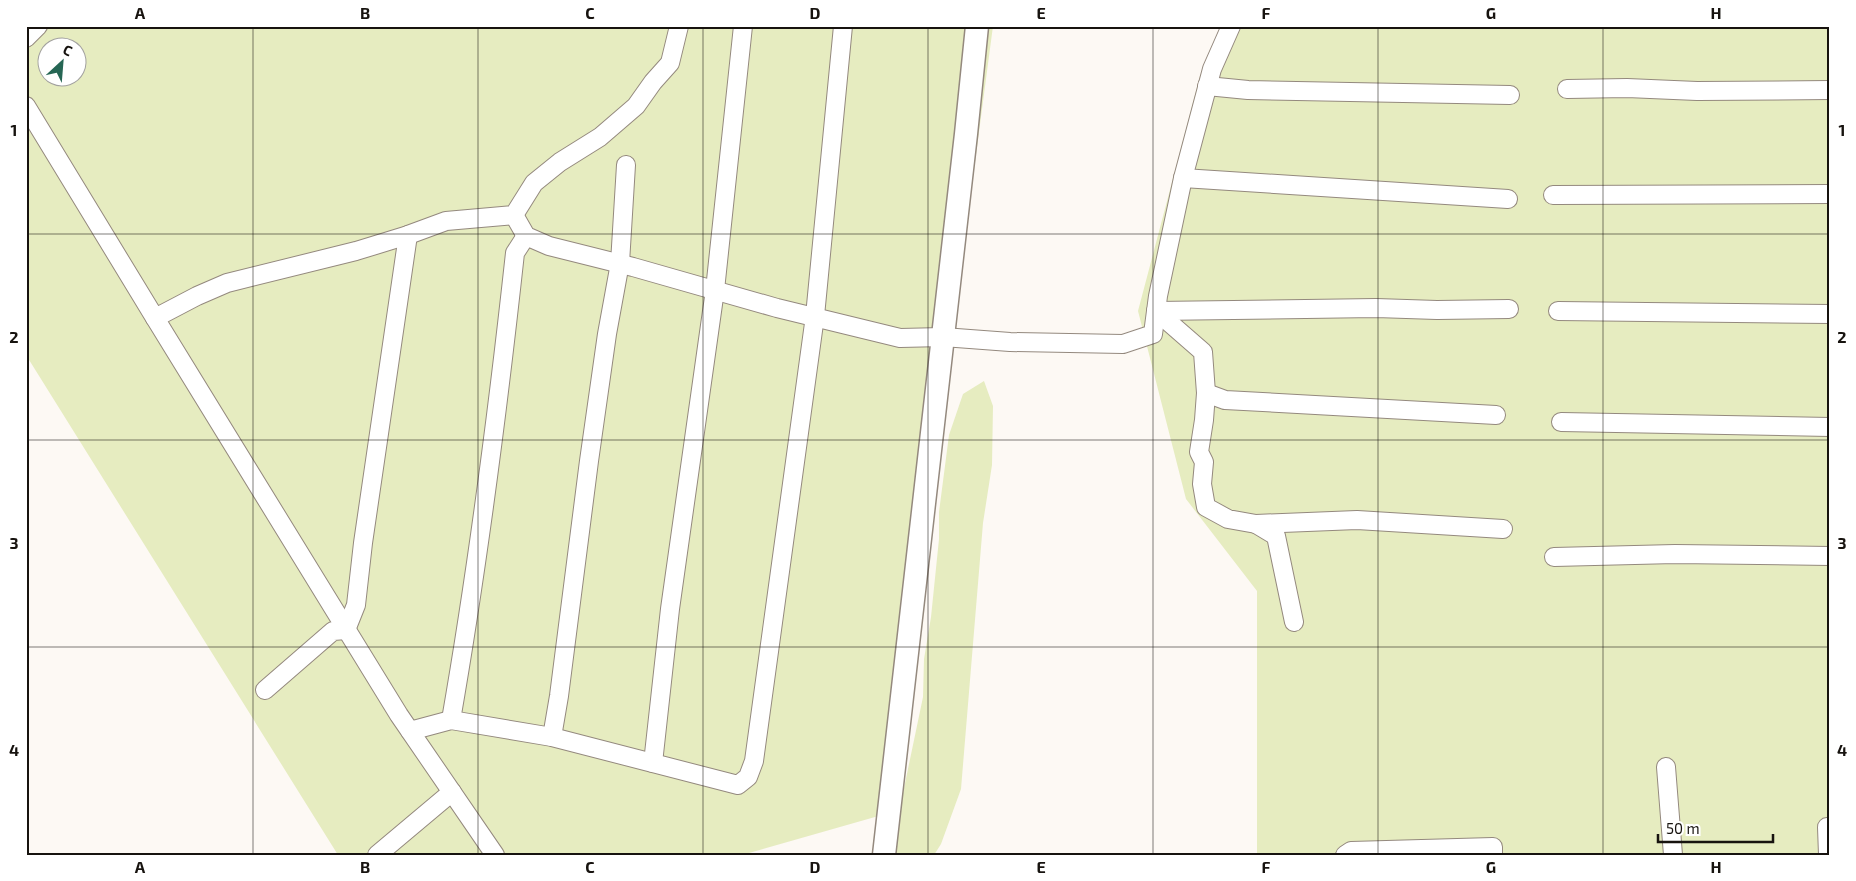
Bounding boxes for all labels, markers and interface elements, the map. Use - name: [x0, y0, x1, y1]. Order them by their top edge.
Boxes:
- text: A: [135, 3, 146, 22]
- text: B: [360, 3, 370, 22]
- text: C: [585, 3, 595, 22]
- text: D: [810, 3, 821, 22]
- text: E: [1036, 3, 1046, 22]
- text: F: [1262, 3, 1271, 22]
- text: G: [1486, 3, 1496, 22]
- text: H: [1710, 3, 1722, 22]
- north arrow: [38, 38, 88, 88]
- text: С: [60, 40, 75, 59]
- text: 1: [11, 120, 17, 139]
- text: 1: [1839, 120, 1845, 139]
- text: 2: [9, 327, 19, 346]
- text: 2: [1837, 327, 1847, 346]
- text: 3: [9, 533, 19, 552]
- text: 3: [1837, 533, 1847, 552]
- text: 4: [9, 740, 19, 759]
- text: 4: [1837, 740, 1847, 759]
- scale bar: [1658, 811, 1774, 843]
- text: 50 m: [1666, 819, 1700, 837]
- text: A: [135, 857, 146, 876]
- text: B: [360, 857, 370, 876]
- text: C: [585, 857, 595, 876]
- text: D: [810, 857, 821, 876]
- text: E: [1036, 857, 1046, 876]
- text: F: [1262, 857, 1271, 876]
- text: G: [1486, 857, 1496, 876]
- text: H: [1710, 857, 1722, 876]

